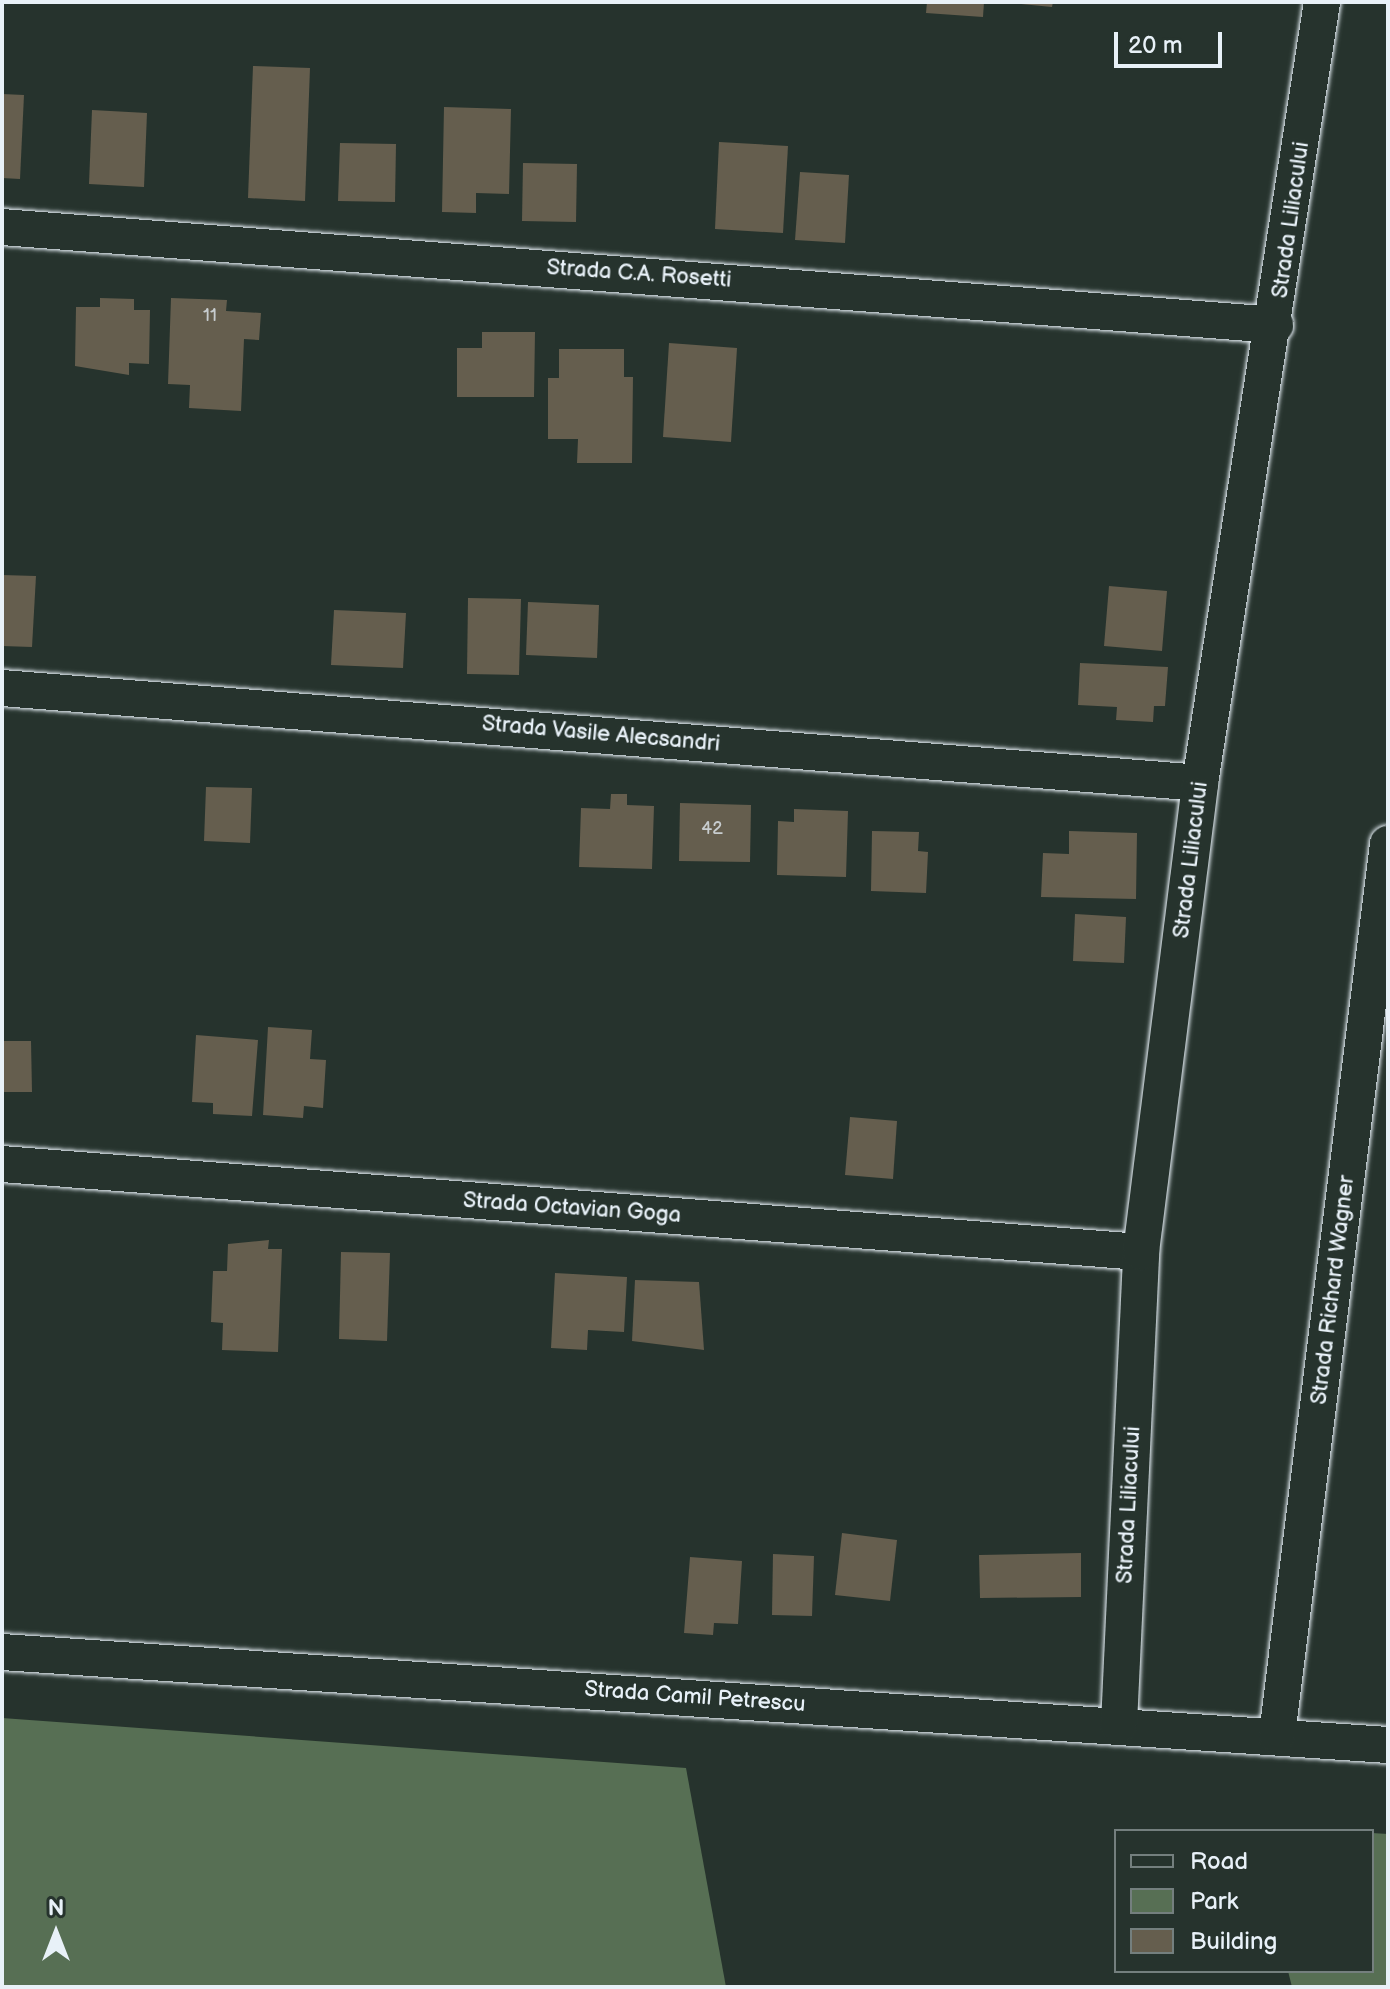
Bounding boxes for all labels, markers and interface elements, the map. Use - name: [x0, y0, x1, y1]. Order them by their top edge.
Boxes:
- scale bar: [1118, 16, 1226, 66]
- text: 20 m: [1128, 31, 1183, 60]
- street label: Strada Liliacului: [1267, 140, 1315, 300]
- street label: Strada C.A. Rosetti: [546, 254, 732, 294]
- house number: 11: [203, 305, 217, 327]
- street label: Strada Vasile Alecsandri: [481, 710, 721, 758]
- street label: Strada Liliacului: [1168, 780, 1214, 940]
- house number: 42: [701, 818, 723, 840]
- street label: Strada Richard Wagner: [1306, 1173, 1360, 1407]
- street label: Strada Octavian Goga: [462, 1187, 682, 1229]
- street label: Strada Liliacului: [1112, 1426, 1146, 1584]
- street label: Strada Camil Petrescu: [584, 1676, 806, 1718]
- legend: [1114, 1829, 1374, 1973]
- text: Road: [1190, 1847, 1248, 1876]
- text: Park: [1190, 1887, 1238, 1916]
- north arrow: [16, 1893, 96, 1973]
- text: N: [48, 1895, 64, 1922]
- text: Building: [1190, 1927, 1277, 1956]

